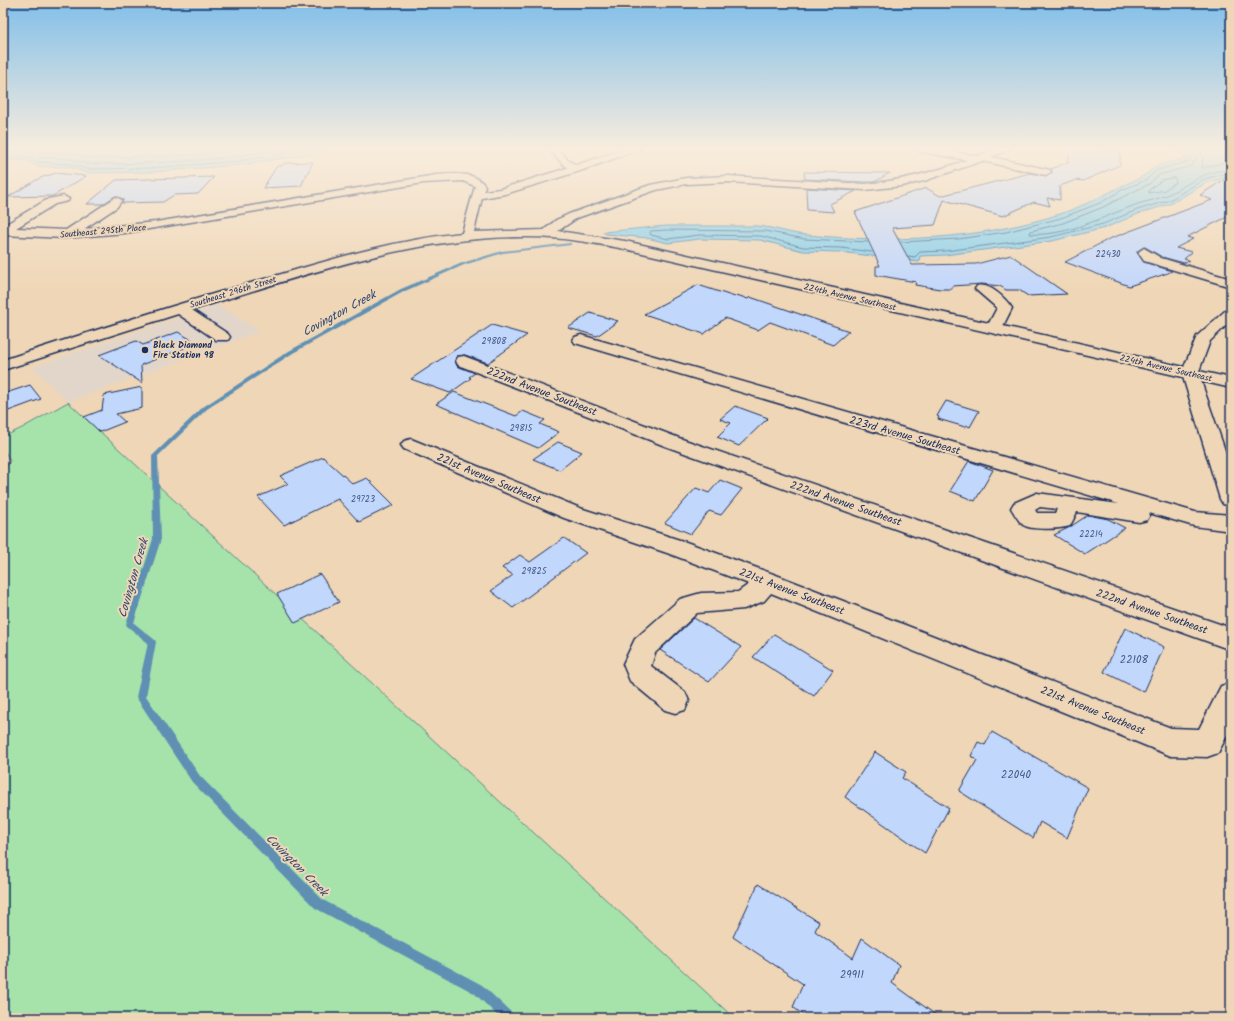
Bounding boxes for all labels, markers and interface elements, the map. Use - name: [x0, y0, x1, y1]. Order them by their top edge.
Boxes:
- street label: Southeast 295th Place: [59, 220, 147, 243]
- house number: 22430: [1095, 247, 1121, 262]
- street label: Southeast 296th Street: [188, 272, 279, 313]
- street label: 224th Avenue Southeast: [802, 280, 898, 316]
- water label: Covington Creek: [299, 284, 382, 342]
- house number: 29808: [482, 334, 507, 349]
- place label: Black Diamond Fire Station 98: [153, 338, 214, 363]
- marker: Black Diamond Fire Station 98: [140, 345, 150, 355]
- street label: 224th Avenue Southeast: [1118, 351, 1214, 387]
- street label: 222nd Avenue Southeast: [484, 363, 600, 422]
- street label: 223rd Avenue Southeast: [847, 411, 963, 461]
- house number: 29815: [510, 421, 534, 436]
- street label: 221st Avenue Southeast: [434, 449, 544, 509]
- street label: 222nd Avenue Southeast: [787, 476, 905, 532]
- house number: 29723: [351, 492, 375, 507]
- house number: 22214: [1079, 527, 1103, 542]
- water label: Covington Creek: [113, 534, 154, 620]
- house number: 29825: [521, 564, 548, 579]
- street label: 221st Avenue Southeast: [736, 564, 848, 621]
- street label: 222nd Avenue Southeast: [1093, 584, 1211, 640]
- house number: 22108: [1120, 651, 1149, 669]
- street label: 221st Avenue Southeast: [1037, 682, 1148, 740]
- house number: 22040: [1001, 766, 1031, 784]
- water label: Covington Creek: [261, 830, 334, 903]
- house number: 29911: [840, 966, 864, 984]

